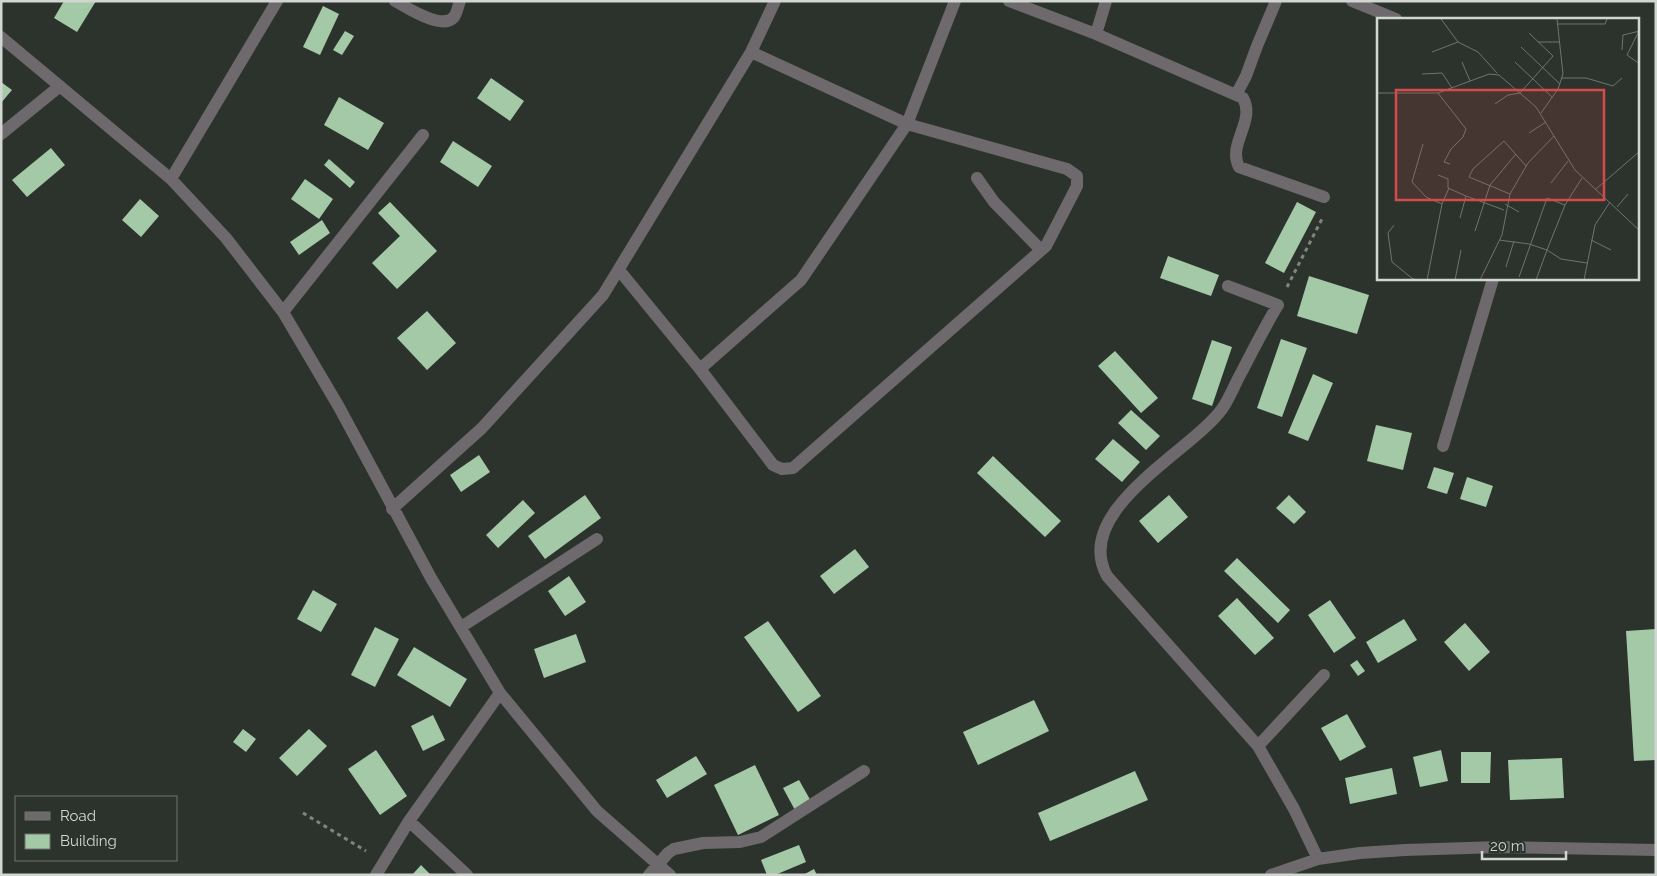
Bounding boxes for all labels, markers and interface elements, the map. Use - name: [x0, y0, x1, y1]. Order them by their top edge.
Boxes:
- inset map: [1377, 18, 1640, 280]
- legend: [15, 796, 178, 861]
- text: Road: [60, 807, 96, 825]
- scale bar: [1482, 828, 1566, 860]
- text: Building: [60, 832, 117, 850]
- text: 20 m: [1490, 837, 1525, 855]

